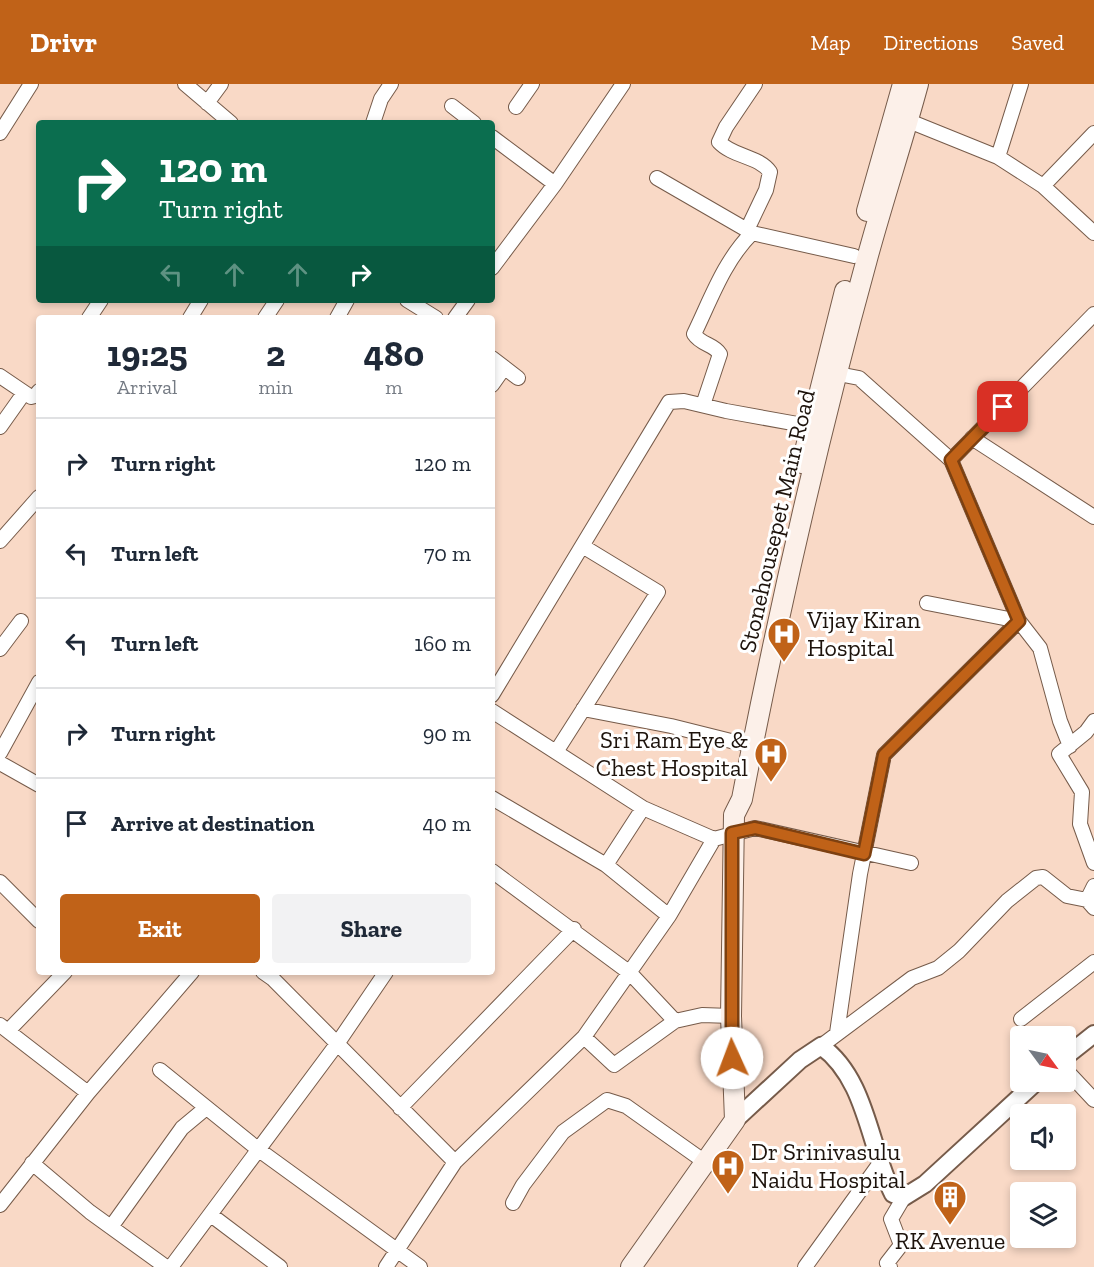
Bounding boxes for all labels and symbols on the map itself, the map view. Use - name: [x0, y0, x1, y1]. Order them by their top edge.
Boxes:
- pin: [977, 381, 1028, 432]
- street label: Stonehousepet Main Road: [732, 387, 821, 655]
- place label: Vijay Kiran Hospital: [806, 605, 921, 662]
- hospital icon: Vijay Kiran Hospital: [766, 616, 802, 663]
- place label: Sri Ram Eye & Chest Hospital: [596, 725, 748, 782]
- hospital icon: Sri Ram Eye & Chest Hospital: [753, 736, 789, 783]
- position arrow: [700, 1026, 764, 1090]
- north arrow: [1010, 1026, 1076, 1092]
- place label: Dr Srinivasulu Naidu Hospital: [751, 1137, 906, 1194]
- hospital icon: Dr Srinivasulu Naidu Hospital: [710, 1148, 746, 1195]
- building icon: RK Avenue: [932, 1179, 968, 1226]
- place label: RK Avenue: [895, 1226, 1005, 1255]

